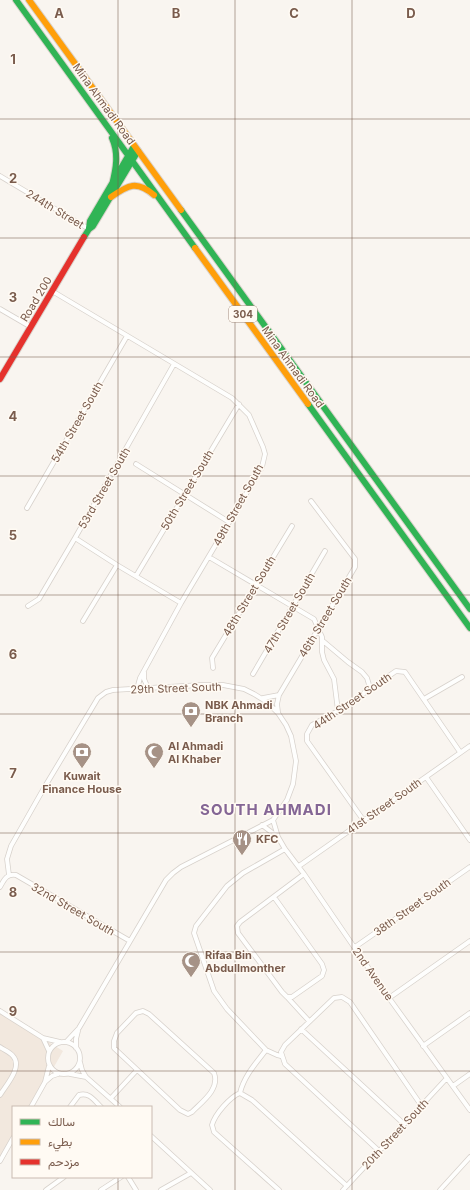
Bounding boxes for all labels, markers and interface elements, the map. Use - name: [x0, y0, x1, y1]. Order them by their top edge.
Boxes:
- text: A: [54, 5, 64, 21]
- text: B: [172, 5, 181, 21]
- text: C: [289, 5, 299, 21]
- text: D: [406, 5, 416, 21]
- text: 1: [10, 51, 16, 67]
- street label: Mina Ahmadi Road: [70, 61, 138, 147]
- text: 2: [9, 170, 17, 186]
- street label: 244th Street: [24, 186, 87, 232]
- street label: Road 200: [17, 274, 55, 324]
- text: 3: [9, 289, 17, 305]
- road number: 304: [229, 306, 257, 322]
- street label: Mina Ahmadi Road: [259, 324, 327, 410]
- street label: 54th Street South: [48, 379, 106, 465]
- text: 4: [9, 408, 18, 424]
- street label: 53rd Street South: [75, 445, 133, 531]
- street label: 50th Street South: [157, 447, 217, 533]
- street label: 49th Street South: [210, 462, 266, 548]
- text: 5: [9, 527, 17, 543]
- street label: 48th Street South: [219, 553, 279, 639]
- street label: 47th Street South: [260, 570, 318, 656]
- street label: 46th Street South: [295, 574, 355, 660]
- text: 6: [9, 646, 17, 662]
- street label: 44th Street South: [310, 670, 394, 732]
- street label: 29th Street South: [130, 679, 222, 697]
- place label: NBK Ahmadi Branch: [205, 698, 273, 725]
- bank icon: NBK Ahmadi Branch: [180, 700, 202, 728]
- place label: Al Ahmadi Al Khaber: [168, 739, 223, 766]
- bank icon: Kuwait Finance House: [71, 741, 93, 769]
- mosque icon: Al Ahmadi Al Khaber: [143, 741, 165, 769]
- text: 7: [9, 765, 17, 781]
- place label: Kuwait Finance House: [42, 769, 122, 796]
- street label: 41st Street South: [344, 775, 424, 837]
- district label: SOUTH AHMADI: [200, 800, 332, 819]
- restaurant icon: KFC: [231, 828, 253, 856]
- place label: KFC: [256, 832, 279, 846]
- street label: 38th Street South: [371, 875, 453, 939]
- street label: 32nd Street South: [29, 879, 117, 939]
- text: 8: [9, 884, 17, 900]
- street label: 2nd Avenue: [350, 945, 396, 1003]
- place label: Rifaa Bin Abdullmonther: [205, 948, 286, 975]
- mosque icon: Rifaa Bin Abdullmonther: [180, 950, 202, 978]
- text: 9: [9, 1003, 17, 1019]
- street label: 20th Street South: [359, 1096, 431, 1172]
- legend: [12, 1106, 152, 1178]
- text: سالك: [48, 1114, 75, 1129]
- text: بطيء: [48, 1134, 72, 1152]
- text: مزدحم: [48, 1154, 79, 1170]

